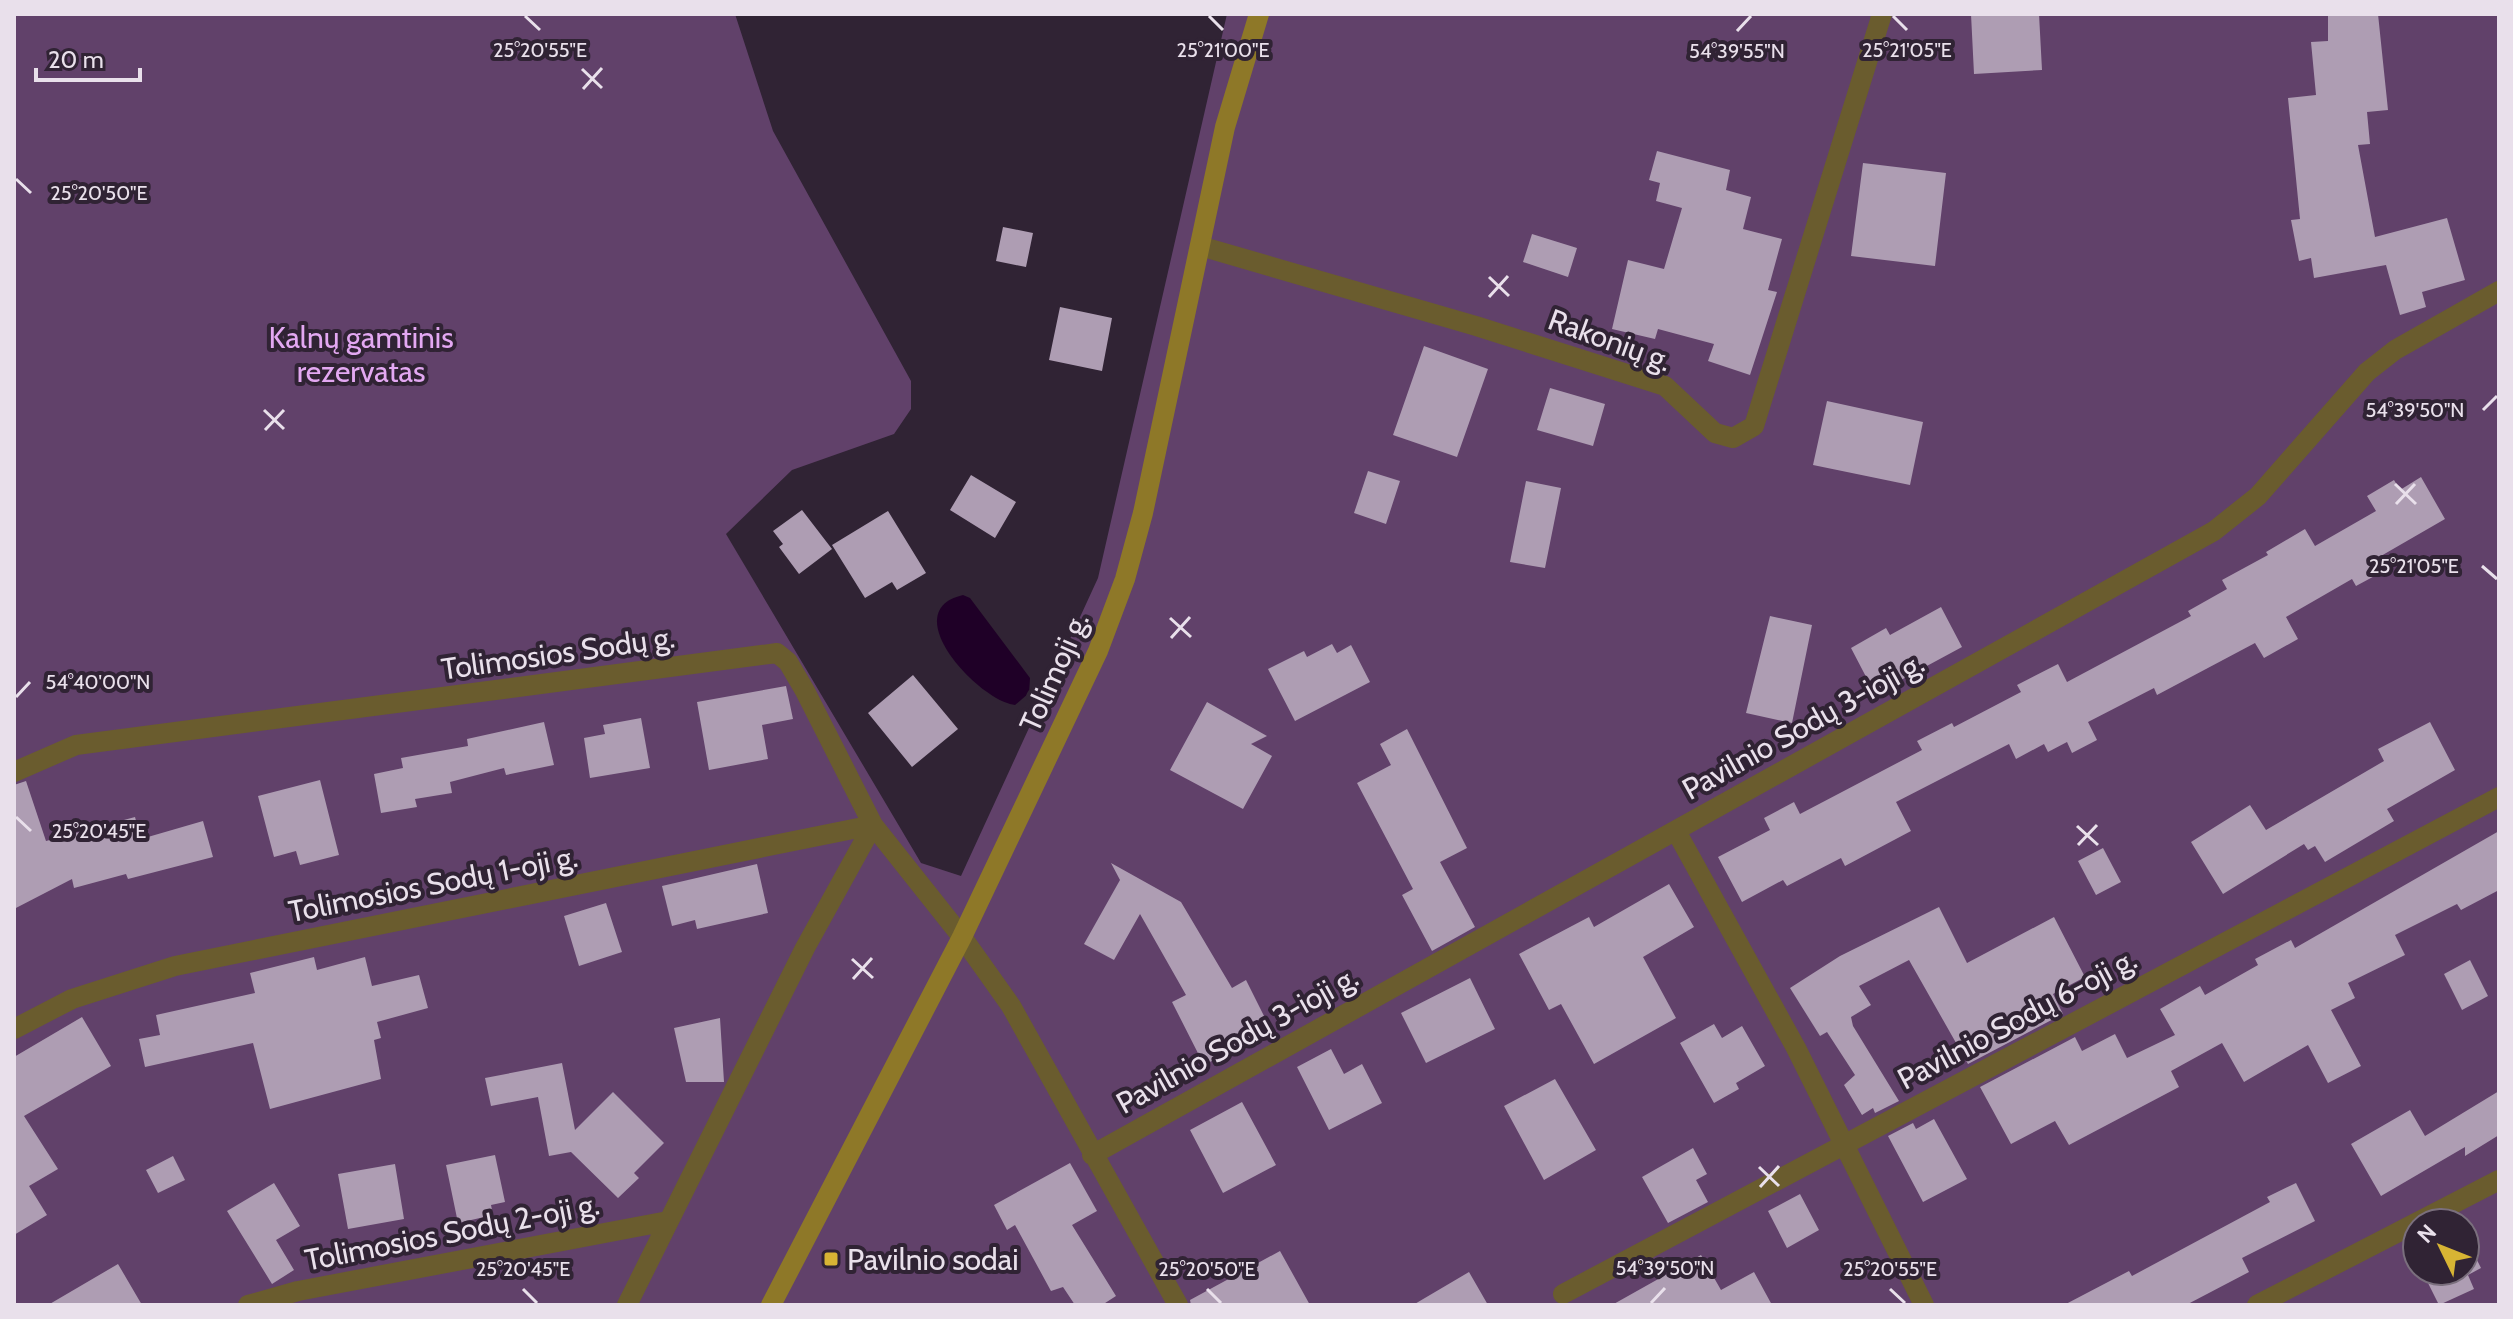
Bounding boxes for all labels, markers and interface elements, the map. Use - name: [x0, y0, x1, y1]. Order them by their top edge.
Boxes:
- scale bar: [36, 32, 140, 82]
- text: 25°20'55"E: [493, 38, 587, 62]
- text: 25°21'00"E: [1177, 38, 1270, 62]
- text: 25°21'05"E: [1862, 38, 1952, 62]
- text: 54°39'55"N: [1689, 39, 1785, 63]
- text: 20 m: [48, 45, 104, 74]
- text: 25°20'50"E: [50, 181, 148, 205]
- street label: Rakonių g.: [1543, 301, 1677, 379]
- park label: Kalnų gamtinis rezervatas: [268, 319, 454, 390]
- text: 54°39'50"N: [2366, 398, 2464, 422]
- text: 25°21'05"E: [2369, 554, 2459, 578]
- street label: Tolimoji g.: [1011, 606, 1097, 738]
- street label: Tolimosios Sodų g.: [439, 618, 677, 688]
- street label: Pavilnio Sodų 3-ioji g.: [1676, 644, 1930, 808]
- text: 54°40'00"N: [46, 670, 150, 694]
- text: 25°20'45"E: [52, 819, 146, 843]
- street label: Tolimosios Sodų 1-oji g.: [285, 838, 581, 930]
- street label: Pavilnio Sodų 6-oji g.: [1891, 940, 2143, 1098]
- street label: Pavilnio Sodų 3-ioji g.: [1110, 958, 1364, 1122]
- street label: Tolimosios Sodų 2-oji g.: [302, 1185, 602, 1279]
- north arrow: [2401, 1207, 2481, 1287]
- text: N: [2412, 1219, 2442, 1249]
- place label: Pavilnio sodai: [847, 1241, 1019, 1278]
- marker: Pavilnio sodai: [822, 1250, 840, 1268]
- text: 54°39'50"N: [1616, 1256, 1714, 1280]
- text: 25°20'45"E: [476, 1257, 570, 1281]
- text: 25°20'50"E: [1158, 1257, 1256, 1281]
- text: 25°20'55"E: [1843, 1257, 1937, 1281]

